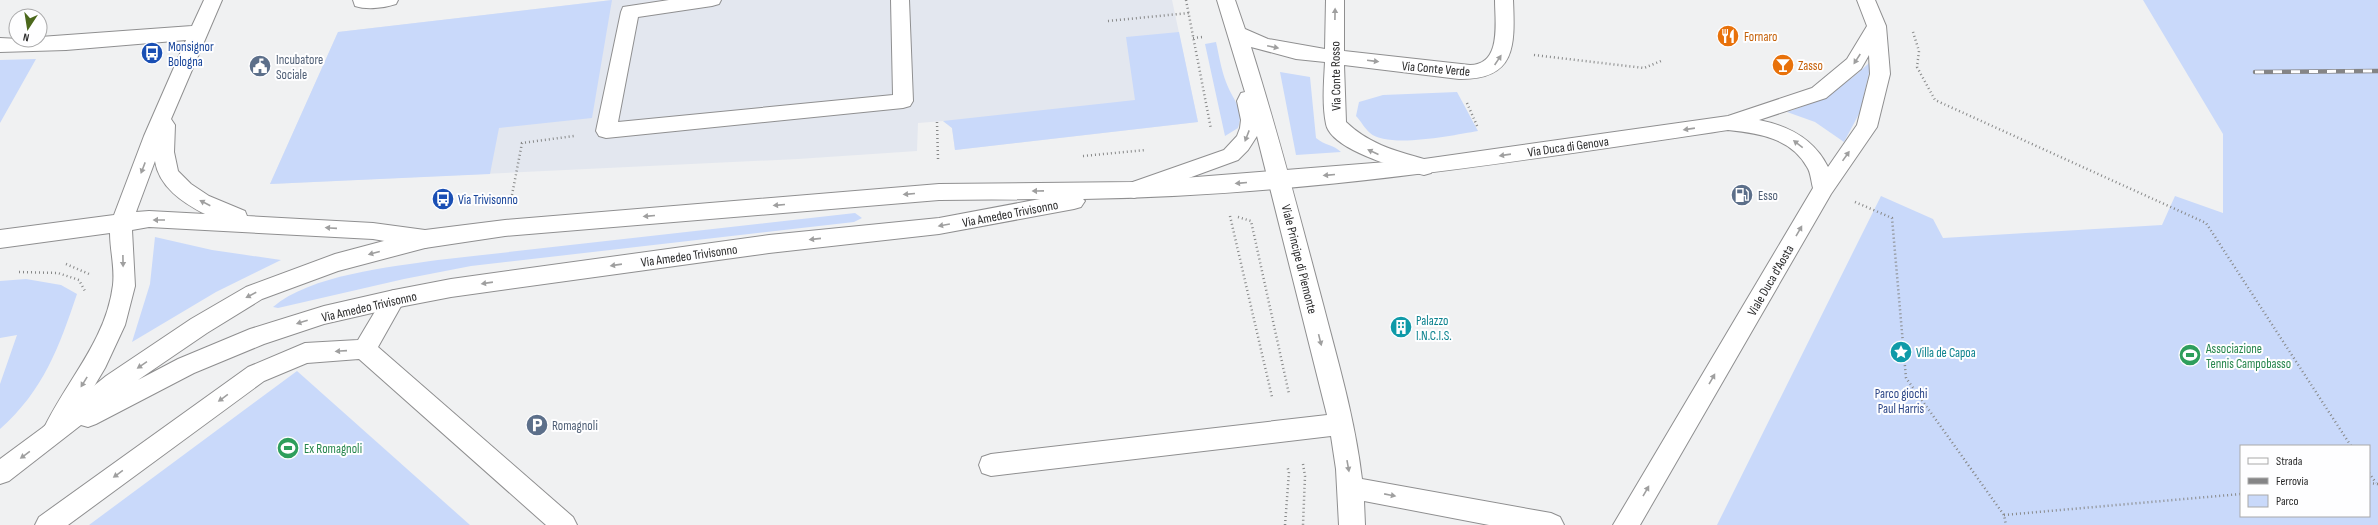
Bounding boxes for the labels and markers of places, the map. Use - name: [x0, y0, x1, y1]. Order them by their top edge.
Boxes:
- restaurant icon: Fornaro: [1715, 23, 1741, 49]
- place label: Fornaro: [1744, 29, 1777, 45]
- place label: Monsignor Bologna: [168, 39, 214, 70]
- bus stop icon: Monsignor Bologna: [139, 40, 165, 66]
- place label: Incubatore Sociale: [276, 52, 323, 83]
- bar icon: Zasso: [1770, 52, 1796, 78]
- public building icon: Incubatore Sociale: [247, 53, 273, 79]
- place label: Zasso: [1798, 58, 1823, 74]
- fuel station icon: Esso: [1729, 182, 1755, 208]
- bus stop icon: Via Trivisonno: [430, 186, 456, 212]
- place label: Esso: [1758, 188, 1778, 204]
- place label: Via Trivisonno: [458, 192, 518, 208]
- place label: Palazzo I.N.C.I.S.: [1416, 313, 1452, 344]
- building icon: Palazzo I.N.C.I.S.: [1388, 314, 1414, 340]
- place icon: Villa de Capoa: [1888, 339, 1914, 365]
- place label: Associazione Tennis Campobasso: [2205, 341, 2291, 372]
- sports icon: Associazione Tennis Campobasso: [2177, 342, 2203, 368]
- place label: Villa de Capoa: [1916, 345, 1976, 361]
- parking icon: Romagnoli: [524, 412, 550, 438]
- place label: Romagnoli: [552, 418, 598, 434]
- sports icon: Ex Romagnoli: [275, 435, 301, 461]
- place label: Ex Romagnoli: [304, 441, 362, 457]

